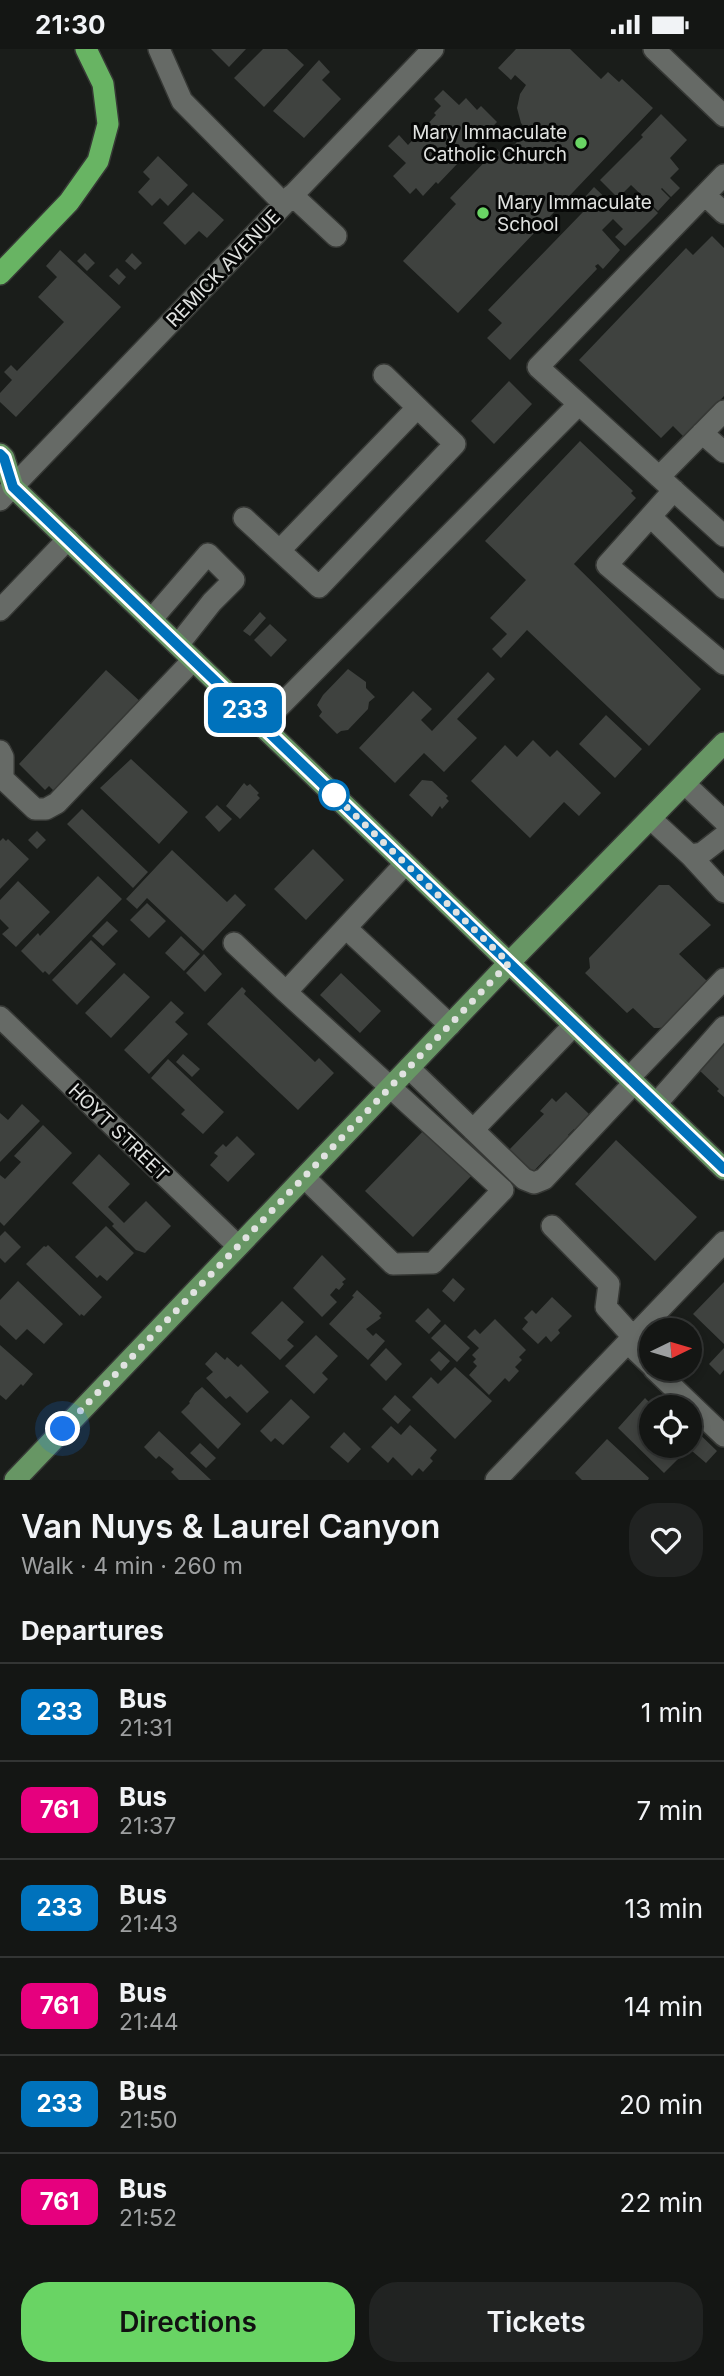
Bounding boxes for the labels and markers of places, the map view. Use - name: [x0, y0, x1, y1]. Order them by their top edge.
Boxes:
- place label: Mary Immaculate Catholic Church: [412, 121, 567, 166]
- marker: Mary Immaculate Catholic Church: [573, 135, 589, 151]
- place label: Mary Immaculate School: [497, 191, 652, 236]
- marker: Mary Immaculate School: [475, 205, 491, 221]
- unlabelled marker: [319, 780, 349, 810]

